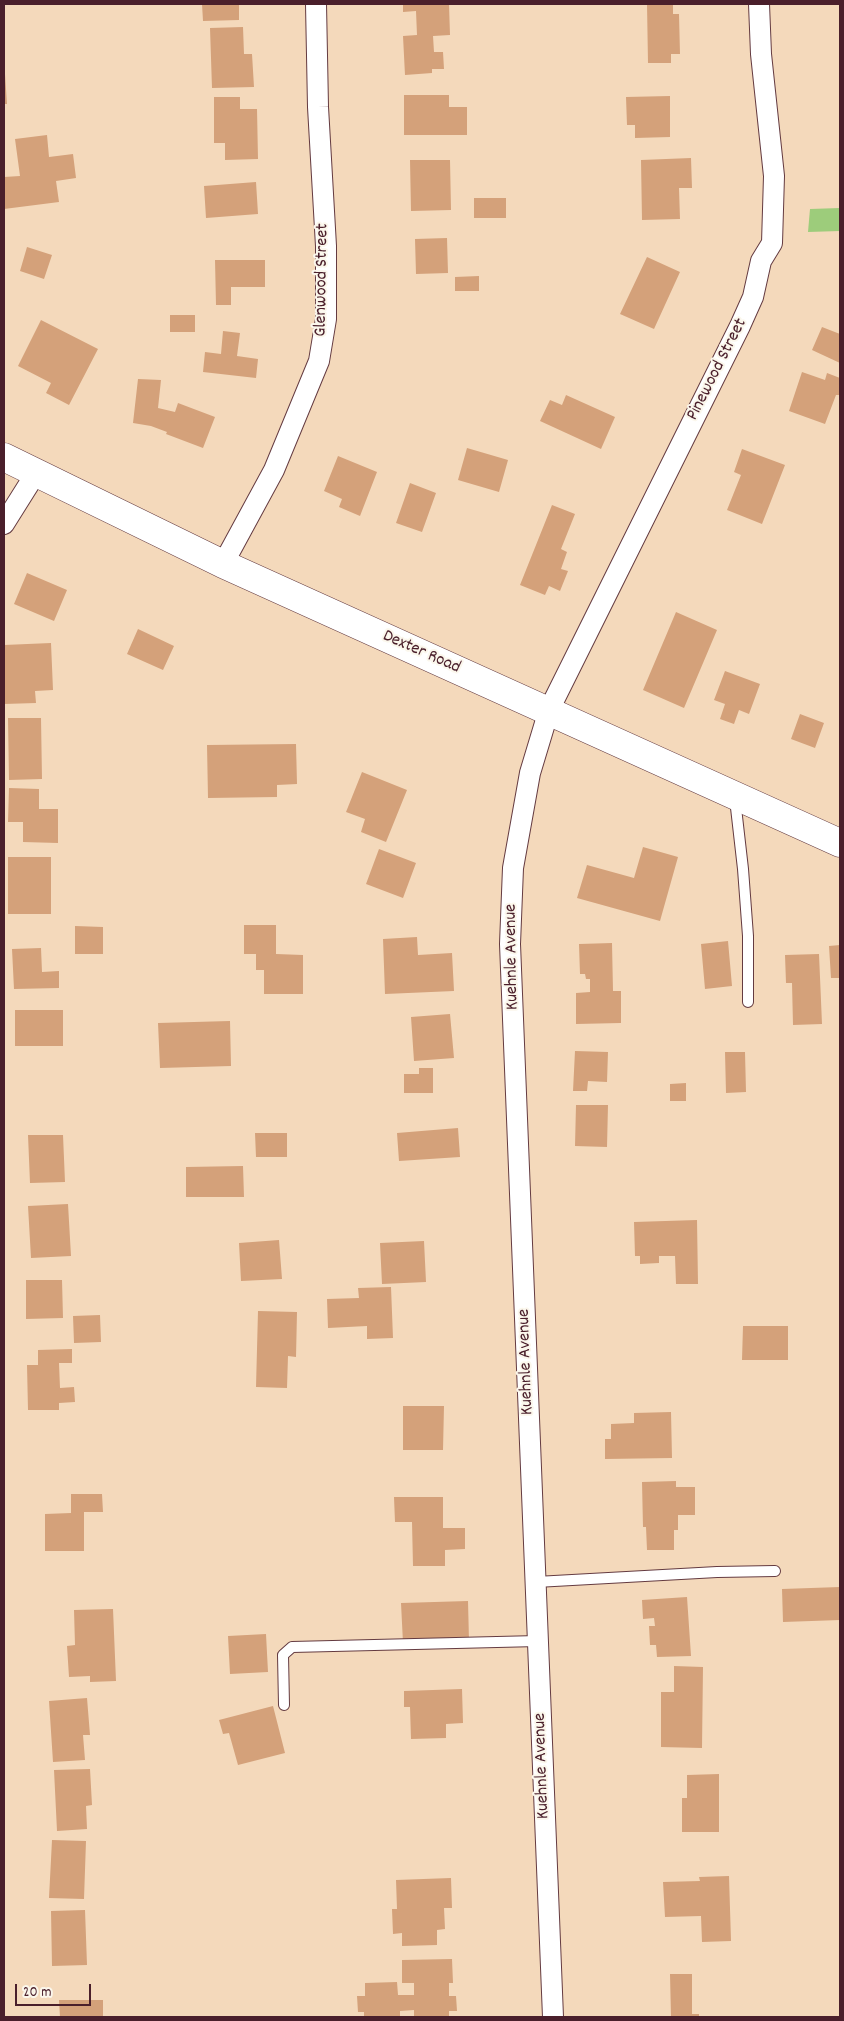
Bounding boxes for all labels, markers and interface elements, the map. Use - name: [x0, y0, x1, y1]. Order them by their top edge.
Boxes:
- street label: Glenwood Street: [311, 223, 335, 337]
- street label: Pinewood Street: [683, 315, 753, 425]
- street label: Dexter Road: [379, 626, 463, 680]
- street label: Kuehnle Avenue: [501, 904, 525, 1010]
- street label: Kuehnle Avenue: [514, 1309, 540, 1415]
- street label: Kuehnle Avenue: [530, 1713, 556, 1819]
- scale bar: [18, 1974, 94, 2006]
- text: 20 m: [23, 1982, 51, 2004]

